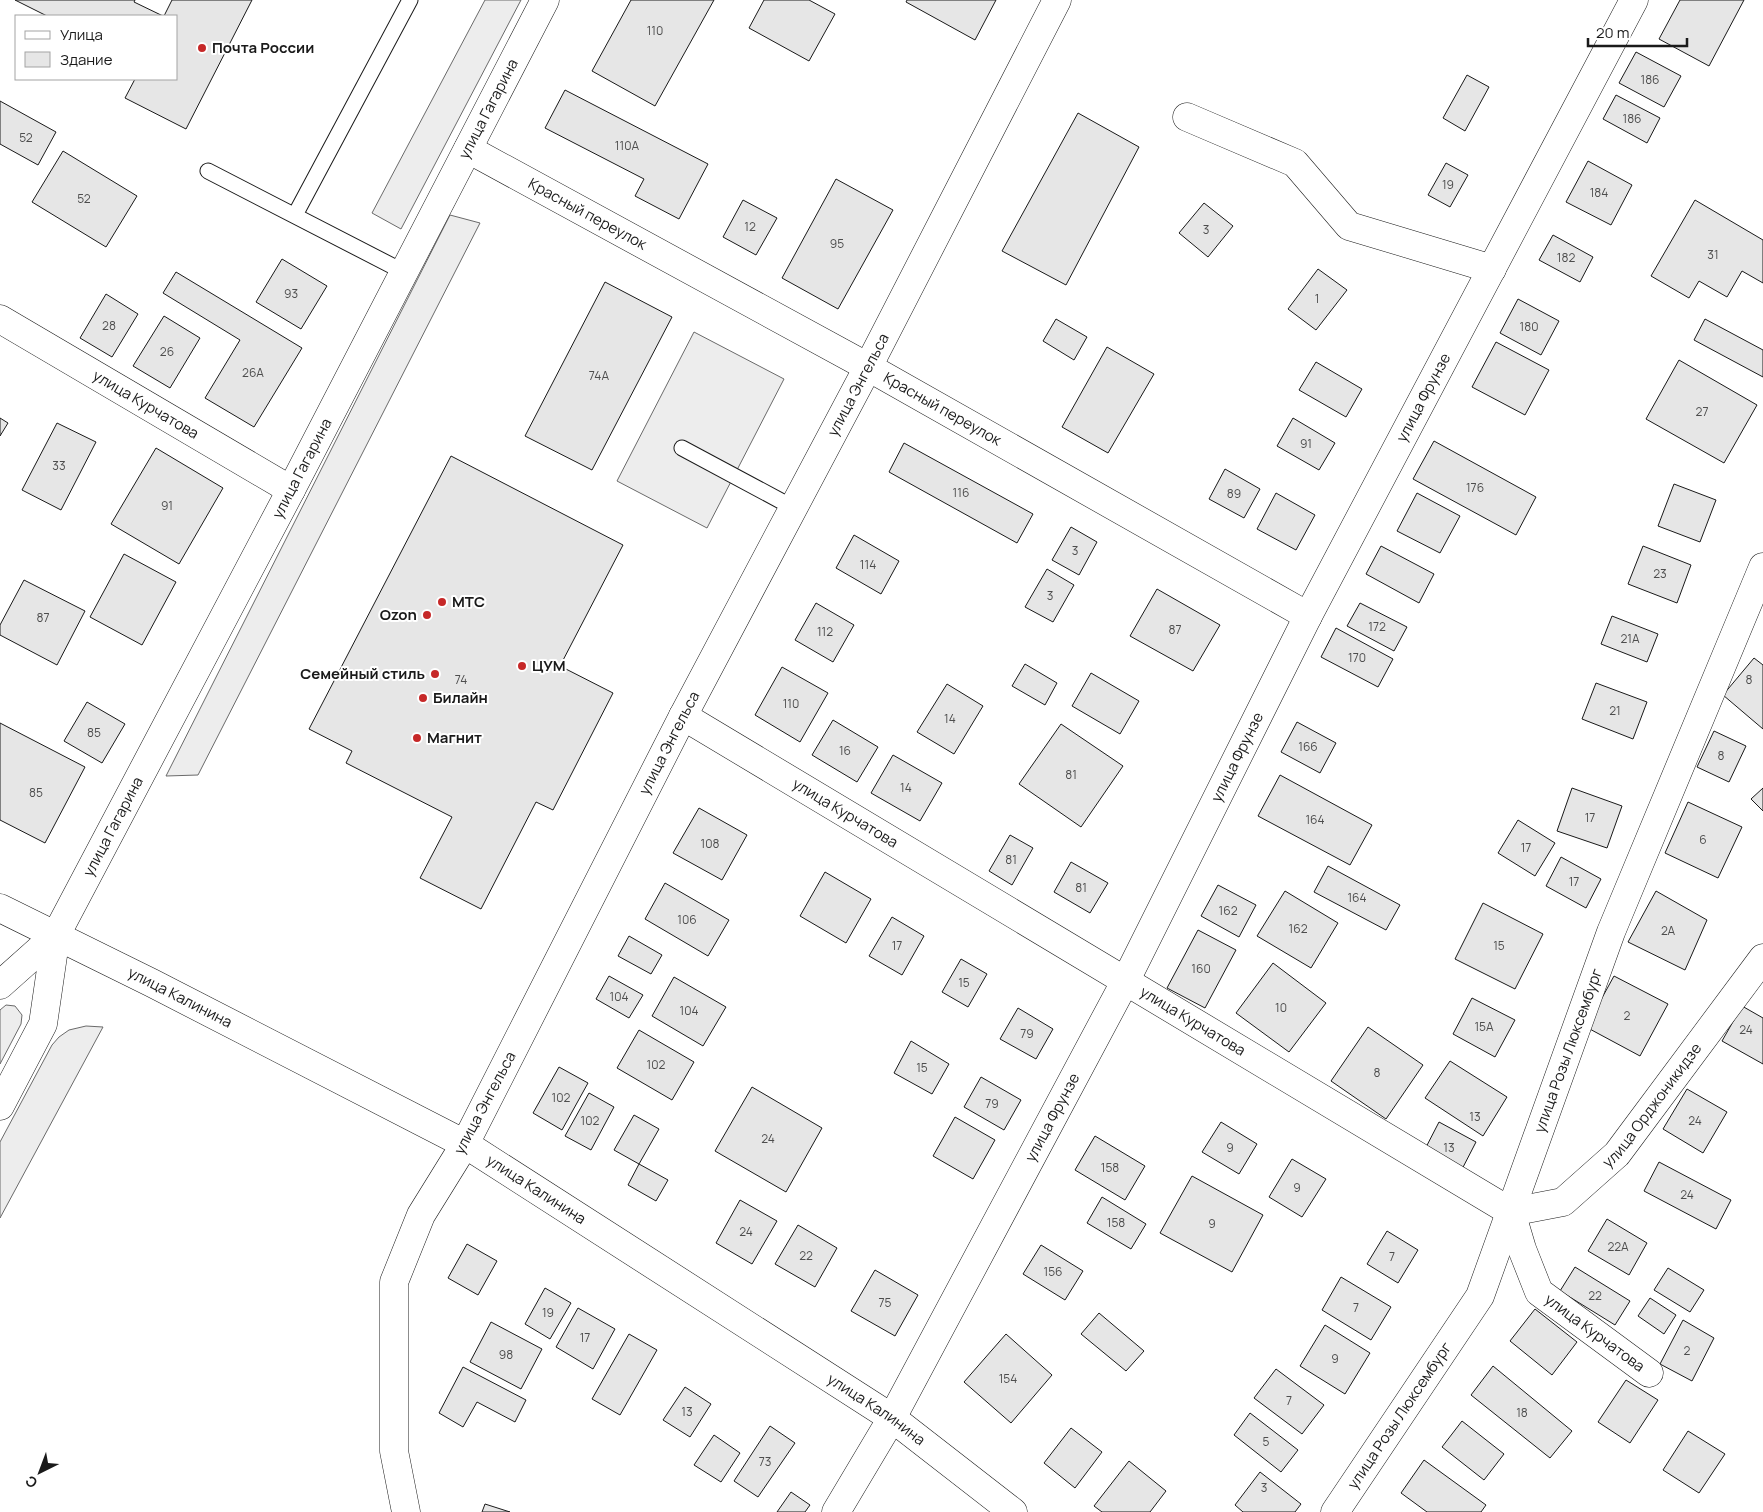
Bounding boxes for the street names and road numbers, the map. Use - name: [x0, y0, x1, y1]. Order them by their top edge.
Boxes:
- street label: улица Гагарина: [453, 55, 523, 163]
- street label: Красный переулок: [525, 173, 651, 255]
- street label: улица Энгельса: [822, 329, 894, 440]
- street label: улица Фрунзе: [1391, 349, 1455, 446]
- street label: улица Курчатова: [89, 365, 203, 444]
- street label: Красный переулок: [880, 367, 1006, 451]
- street label: улица Гагарина: [267, 414, 336, 522]
- street label: улица Энгельса: [634, 687, 704, 798]
- street label: улица Фрунзе: [1206, 708, 1268, 806]
- street label: улица Гагарина: [78, 773, 148, 880]
- street label: улица Курчатова: [789, 773, 902, 852]
- street label: улица Калинина: [124, 962, 236, 1032]
- street label: улица Розы Люксембург: [1529, 965, 1607, 1135]
- street label: улица Курчатова: [1136, 981, 1250, 1061]
- street label: улица Орджоникидзе: [1598, 1038, 1706, 1172]
- street label: улица Энгельса: [449, 1048, 521, 1158]
- street label: улица Фрунзе: [1020, 1069, 1084, 1165]
- street label: улица Калинина: [483, 1149, 590, 1229]
- street label: улица Курчатова: [1540, 1289, 1649, 1376]
- street label: улица Розы Люксембург: [1342, 1338, 1456, 1493]
- street label: улица Калинина: [823, 1368, 930, 1450]

